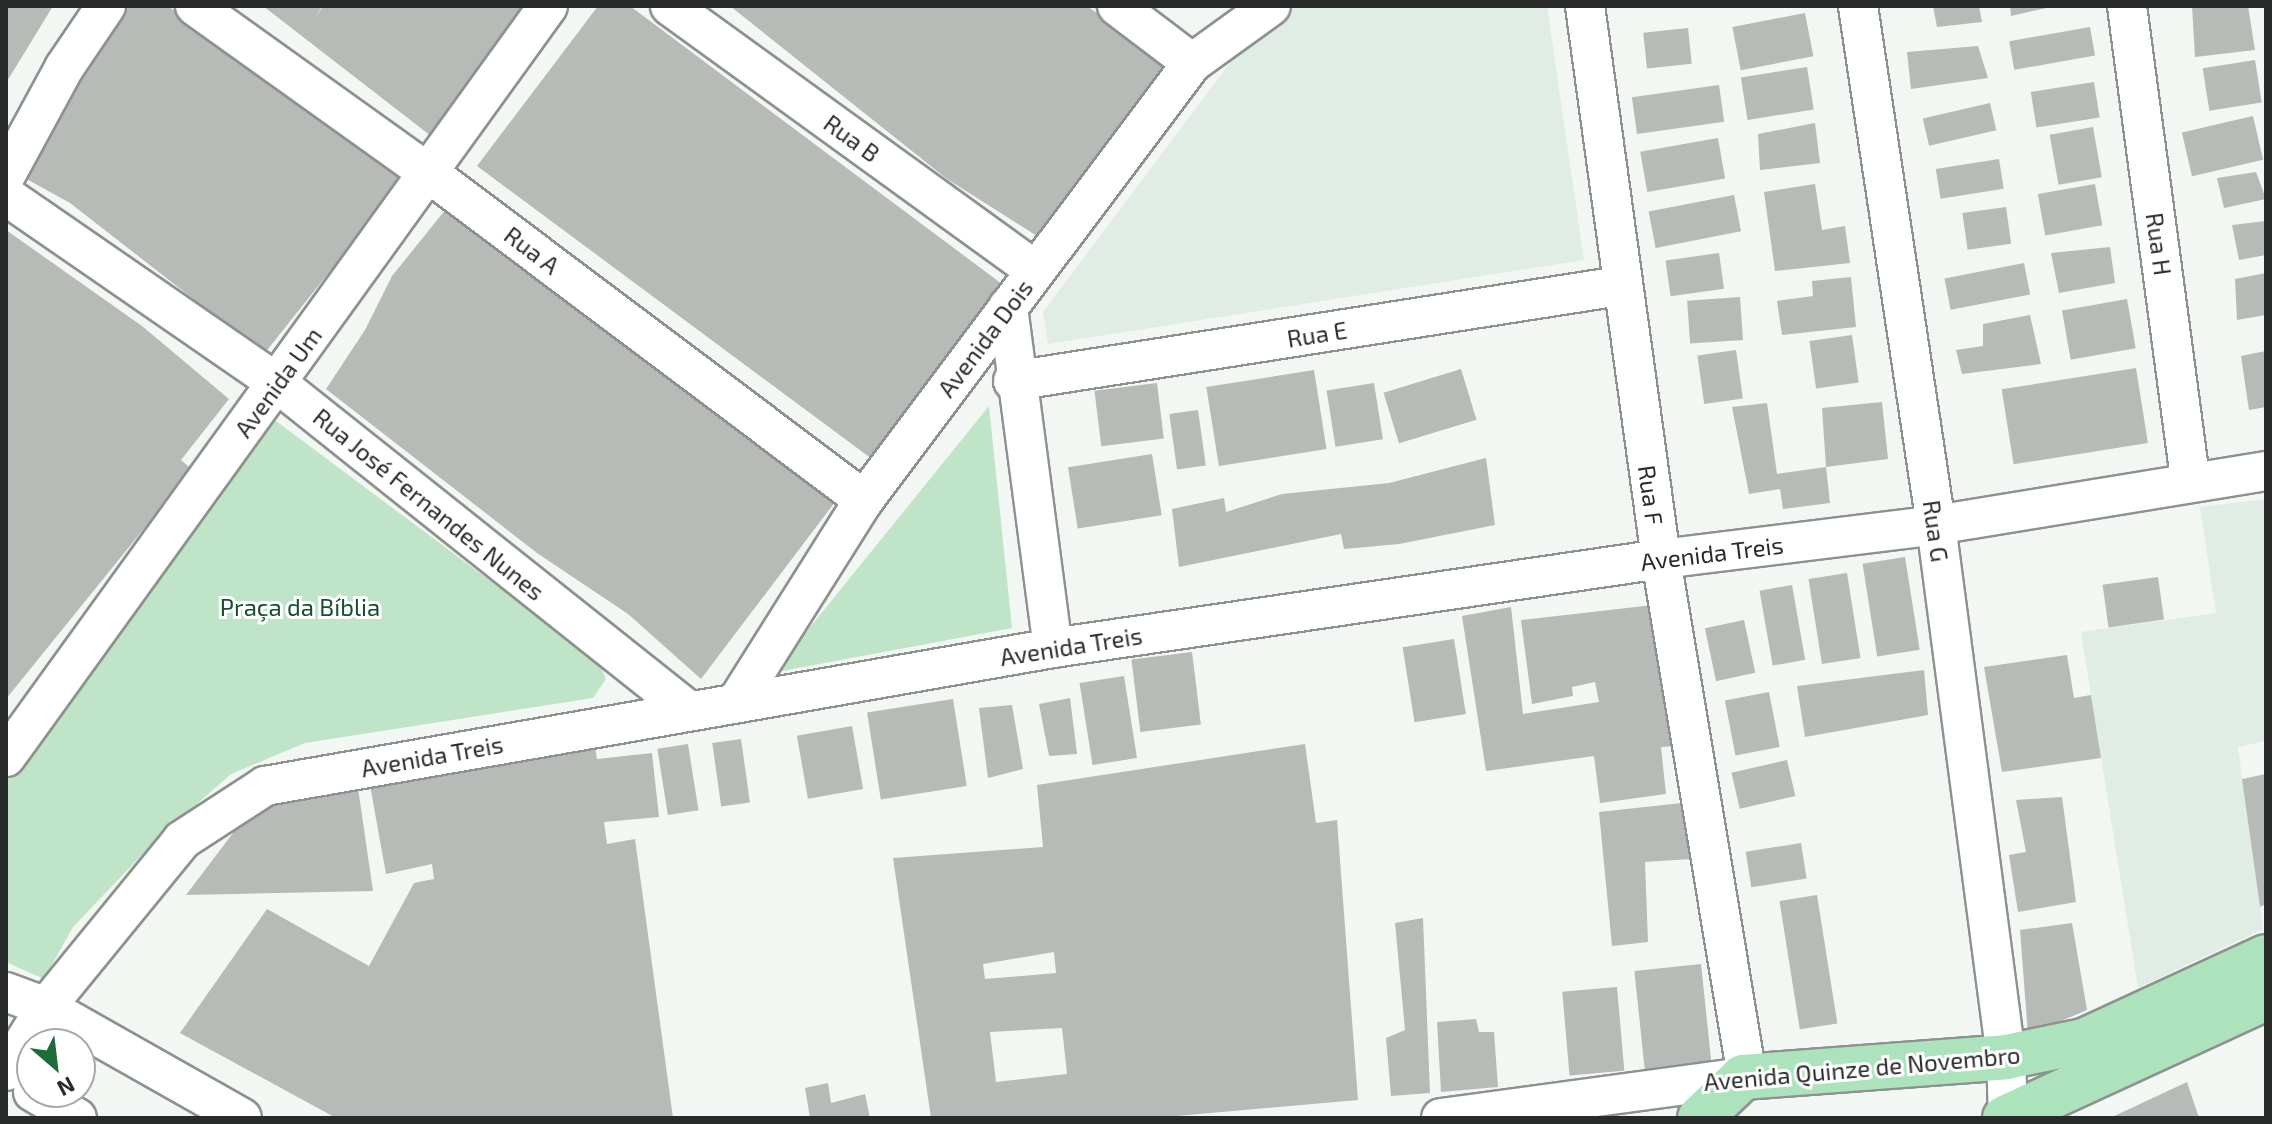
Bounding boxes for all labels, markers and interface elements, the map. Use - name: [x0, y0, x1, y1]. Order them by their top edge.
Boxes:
- street label: Rua B: [818, 108, 886, 168]
- street label: Rua H: [2140, 211, 2178, 277]
- street label: Rua A: [499, 220, 565, 280]
- street label: Avenida Dois: [931, 274, 1039, 402]
- street label: Rua E: [1285, 315, 1349, 353]
- street label: Avenida Um: [228, 321, 328, 443]
- street label: Rua José Fernandes Nunes: [308, 402, 550, 606]
- street label: Rua F: [1633, 463, 1669, 527]
- street label: Rua G: [1917, 498, 1955, 564]
- street label: Avenida Treis: [1639, 530, 1785, 576]
- park label: Praça da Bíblia: [220, 593, 380, 621]
- street label: Avenida Treis: [998, 621, 1144, 671]
- street label: Avenida Treis: [359, 729, 505, 783]
- north arrow: [16, 1028, 96, 1108]
- street label: Avenida Quinze de Novembro: [1703, 1040, 2021, 1096]
- text: N: [53, 1072, 79, 1103]

